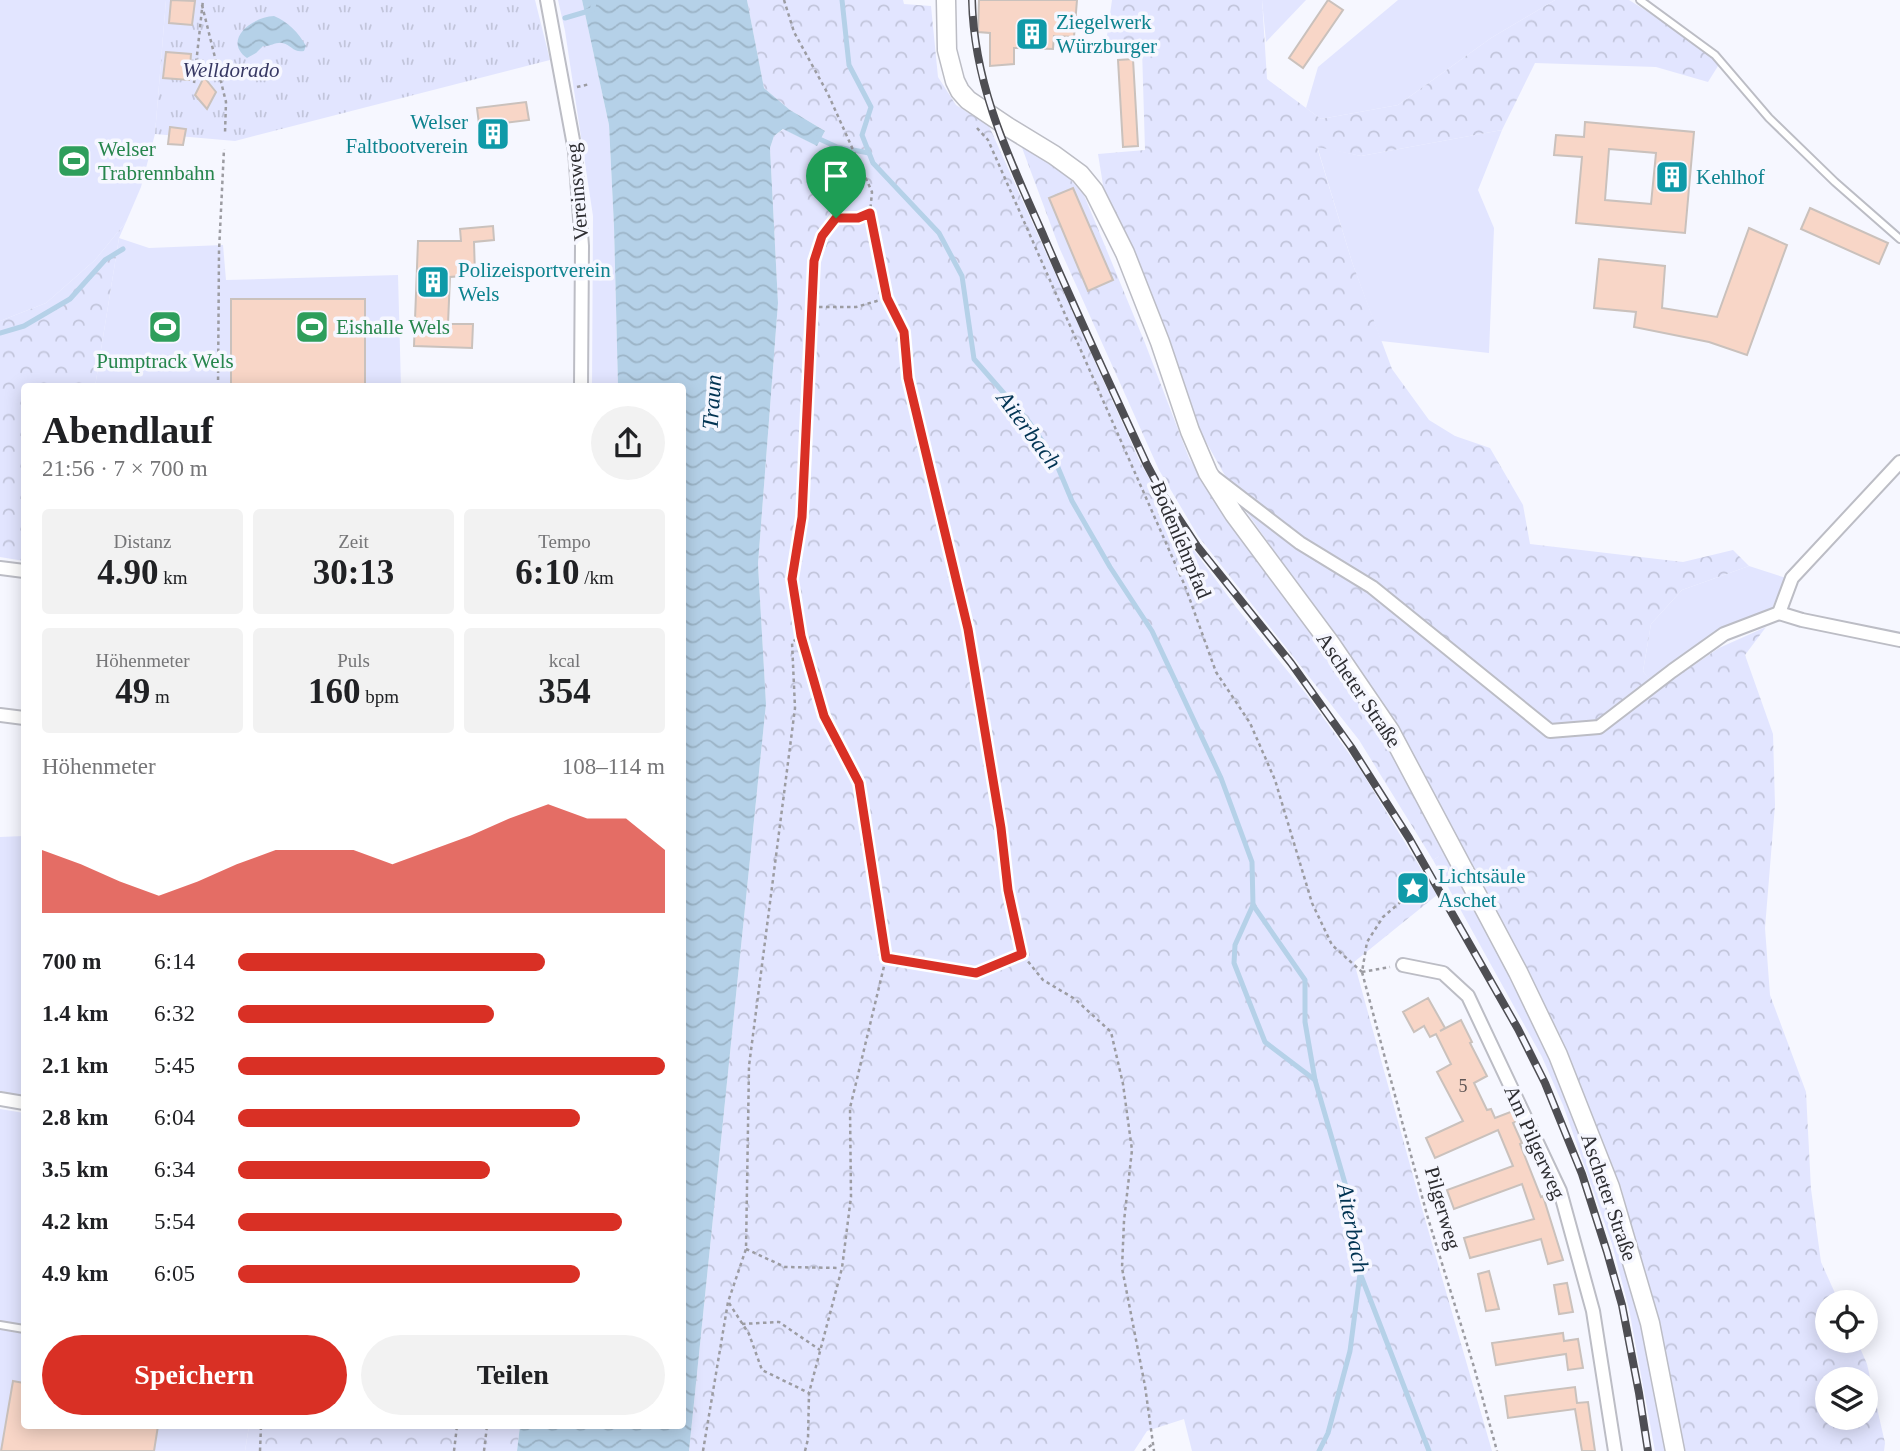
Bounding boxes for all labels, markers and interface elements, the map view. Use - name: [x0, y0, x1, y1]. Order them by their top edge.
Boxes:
- place label: Ziegelwerk Würzburger: [1056, 10, 1157, 58]
- building icon: Ziegelwerk Würzburger: [1013, 15, 1051, 53]
- park label: Welldorado: [182, 58, 280, 82]
- place label: Welser Faltbootverein: [346, 110, 468, 158]
- building icon: Welser Faltbootverein: [474, 115, 512, 153]
- place label: Welser Trabrennbahn: [98, 137, 216, 185]
- sports icon: Welser Trabrennbahn: [55, 142, 93, 180]
- street label: Vereinsweg: [561, 142, 593, 242]
- pin: [806, 146, 866, 218]
- icon: arrive: [817, 157, 855, 195]
- building icon: Kehlhof: [1653, 158, 1691, 196]
- place label: Kehlhof: [1696, 165, 1765, 189]
- place label: Polizeisportverein Wels: [458, 258, 611, 306]
- building icon: Polizeisportverein Wels: [414, 263, 452, 301]
- sports icon: Pumptrack Wels: [146, 308, 184, 346]
- sports icon: Eishalle Wels: [293, 308, 331, 346]
- place label: Eishalle Wels: [336, 315, 450, 339]
- place label: Pumptrack Wels: [96, 349, 234, 373]
- water label: Traun: [698, 374, 726, 430]
- water label: Aiterbach: [991, 385, 1066, 474]
- button: share: [591, 406, 665, 480]
- text: Abendlauf: [42, 409, 213, 451]
- text: 21:56 · 7 × 700 m: [42, 456, 208, 481]
- street label: Bodenlehrpfad: [1146, 478, 1217, 603]
- text: Distanz: [113, 531, 172, 552]
- text: Zeit: [338, 531, 369, 552]
- text: Tempo: [538, 531, 591, 552]
- text: 4.90: [97, 553, 159, 592]
- text: 30:13: [313, 553, 394, 592]
- text: 6:10: [515, 553, 579, 592]
- text: km: [159, 567, 188, 588]
- text: /km: [579, 567, 614, 588]
- street label: Ascheter Straße: [1312, 628, 1406, 752]
- text: Höhenmeter: [96, 650, 189, 671]
- text: Puls: [337, 650, 370, 671]
- text: kcal: [549, 650, 580, 671]
- text: 49: [115, 672, 150, 711]
- text: 160: [308, 672, 360, 711]
- text: 354: [538, 672, 591, 711]
- text: m: [150, 686, 170, 707]
- text: bpm: [360, 686, 399, 707]
- text: Höhenmeter: [42, 754, 156, 779]
- text: 108–114 m: [562, 754, 665, 779]
- place label: Lichtsäule Aschet: [1438, 864, 1525, 912]
- place icon: Lichtsäule Aschet: [1394, 869, 1432, 907]
- text: 700 m: [42, 949, 101, 974]
- text: 6:14: [154, 949, 195, 974]
- text: 1.4 km: [42, 1001, 108, 1026]
- text: 6:32: [154, 1001, 195, 1026]
- text: 2.1 km: [42, 1053, 108, 1078]
- text: 5:45: [154, 1053, 195, 1078]
- house number: 5: [1459, 1076, 1468, 1096]
- street label: Am Pilgerweg: [1499, 1081, 1571, 1203]
- text: 2.8 km: [42, 1105, 108, 1130]
- text: 6:04: [154, 1105, 195, 1130]
- street label: Ascheter Straße: [1576, 1130, 1642, 1264]
- text: 3.5 km: [42, 1157, 108, 1182]
- text: 6:34: [154, 1157, 195, 1182]
- street label: Pilgerweg: [1420, 1164, 1466, 1253]
- water label: Aiterbach: [1332, 1179, 1374, 1275]
- text: 4.2 km: [42, 1209, 108, 1234]
- text: 5:54: [154, 1209, 195, 1234]
- text: 4.9 km: [42, 1261, 108, 1286]
- text: 6:05: [154, 1261, 195, 1286]
- map controls: [1815, 1290, 1878, 1430]
- button: locate: [1815, 1290, 1878, 1353]
- button: Speichern: [42, 1335, 347, 1415]
- button: Teilen: [361, 1335, 665, 1415]
- button: layers: [1815, 1367, 1878, 1430]

